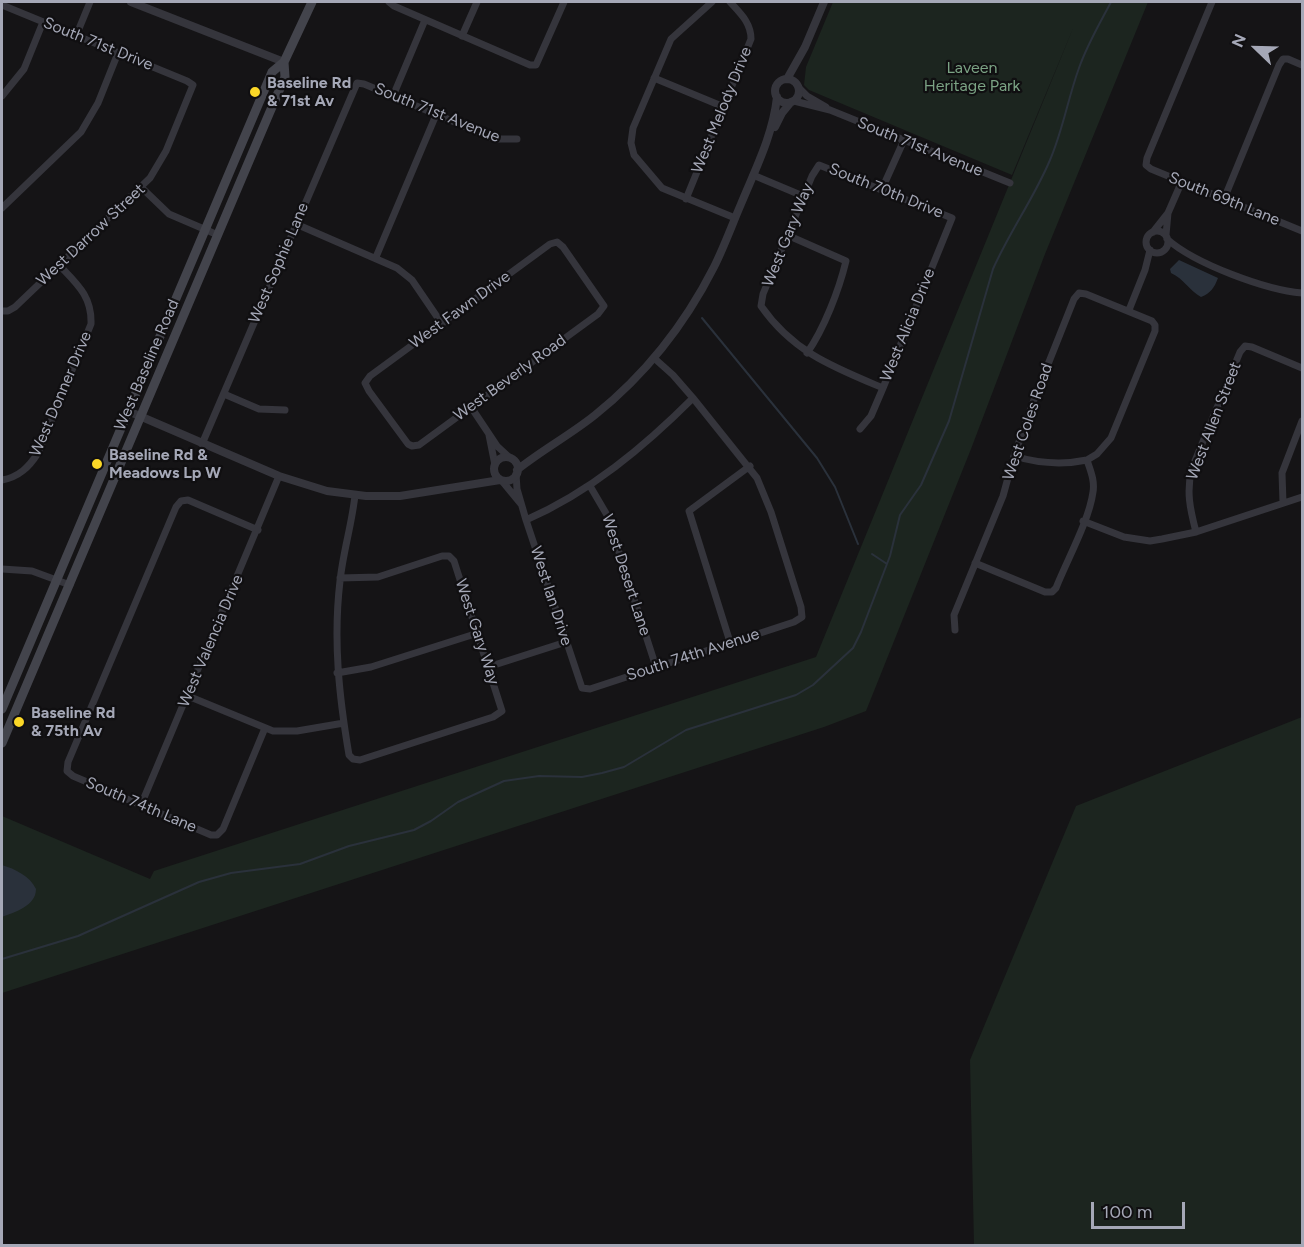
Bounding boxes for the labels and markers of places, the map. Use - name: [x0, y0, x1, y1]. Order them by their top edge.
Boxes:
- place label: Baseline Rd & 71st Av: [267, 73, 351, 111]
- marker: Baseline Rd & 71st Av: [248, 85, 262, 99]
- place label: Baseline Rd & Meadows Lp W: [109, 445, 221, 483]
- marker: Baseline Rd & Meadows Lp W: [90, 457, 104, 471]
- place label: Baseline Rd & 75th Av: [31, 703, 115, 741]
- marker: Baseline Rd & 75th Av: [12, 715, 26, 729]

